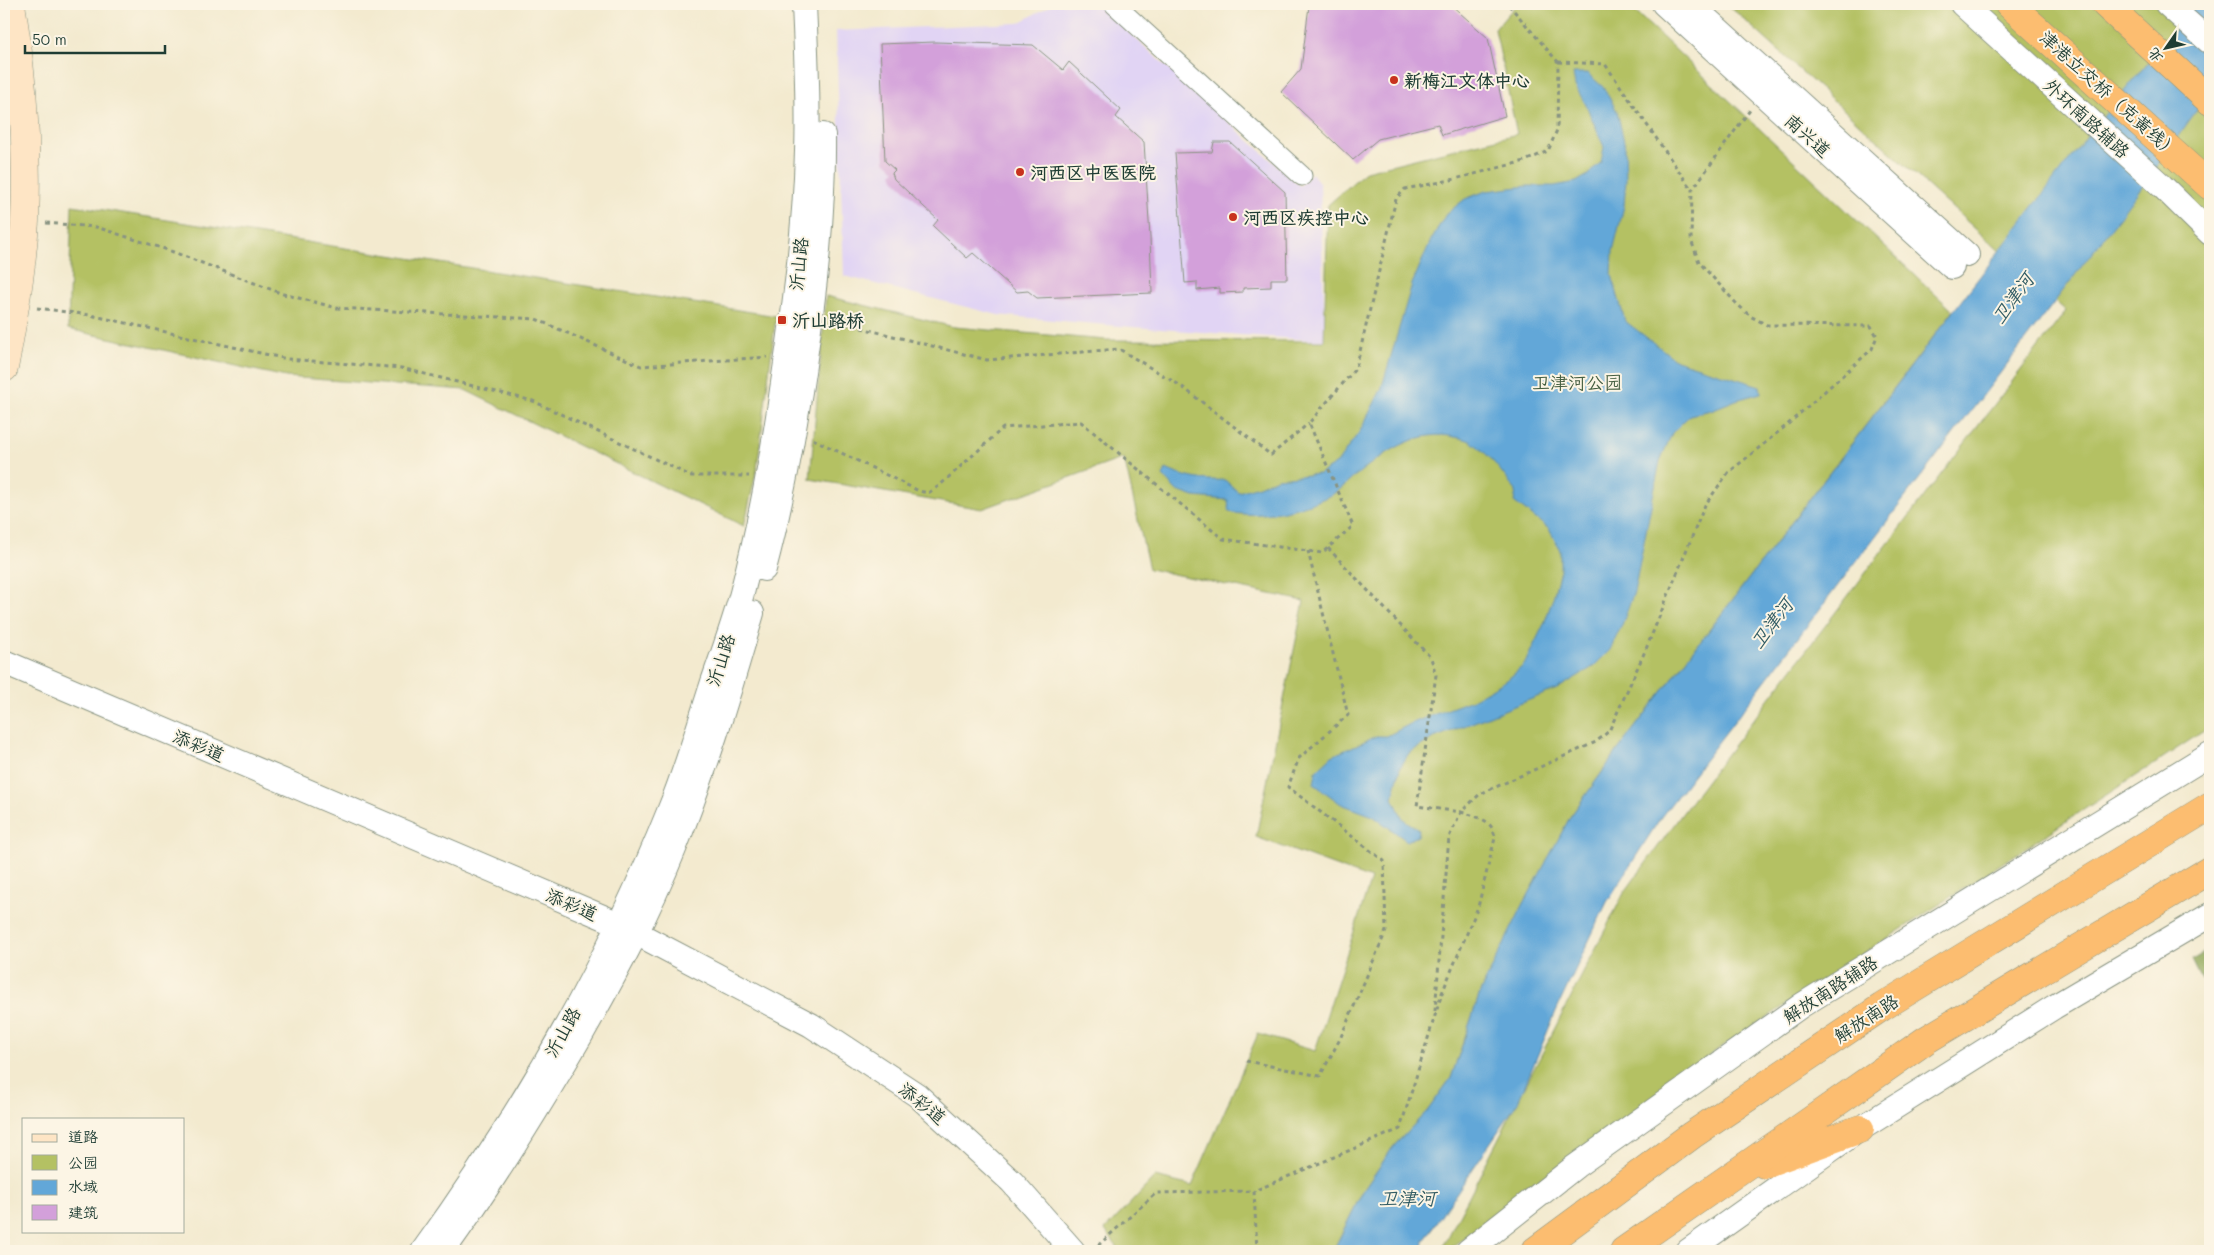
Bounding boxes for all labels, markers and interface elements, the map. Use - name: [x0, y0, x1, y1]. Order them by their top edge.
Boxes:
- scale bar: [25, 22, 165, 54]
- north arrow: [2142, 22, 2192, 72]
- street label: 津港立交桥（克黄线）: [2035, 25, 2185, 163]
- text: 50 m: [32, 29, 67, 49]
- text: 北: [2143, 44, 2167, 67]
- place label: 新梅江文体中心: [1404, 68, 1530, 92]
- street label: 外环南路辅路: [2039, 73, 2135, 163]
- marker: 新梅江文体中心: [1388, 74, 1400, 86]
- street label: 南兴道: [1780, 108, 1836, 162]
- place label: 河西区中医医院: [1030, 160, 1156, 184]
- marker: 河西区中医医院: [1014, 166, 1026, 178]
- place label: 河西区疾控中心: [1243, 205, 1369, 229]
- marker: 河西区疾控中心: [1227, 211, 1239, 223]
- street label: 沂山路: [783, 236, 813, 292]
- water label: 卫津河: [1985, 265, 2041, 328]
- place label: 沂山路桥: [792, 308, 864, 332]
- marker: 沂山路桥: [776, 314, 788, 326]
- park label: 卫津河公园: [1532, 370, 1622, 394]
- water label: 卫津河: [1744, 590, 1800, 653]
- street label: 沂山路: [700, 631, 740, 689]
- street label: 添彩道: [169, 723, 229, 767]
- street label: 添彩道: [542, 882, 602, 926]
- street label: 解放南路辅路: [1779, 951, 1881, 1027]
- street label: 解放南路: [1830, 989, 1902, 1047]
- street label: 沂山路: [538, 1003, 586, 1061]
- street label: 添彩道: [894, 1077, 952, 1129]
- legend: [22, 1118, 185, 1232]
- text: 道路: [68, 1126, 98, 1146]
- text: 公园: [68, 1152, 98, 1172]
- text: 水域: [68, 1176, 98, 1196]
- water label: 卫津河: [1378, 1185, 1438, 1210]
- text: 建筑: [68, 1202, 98, 1222]

